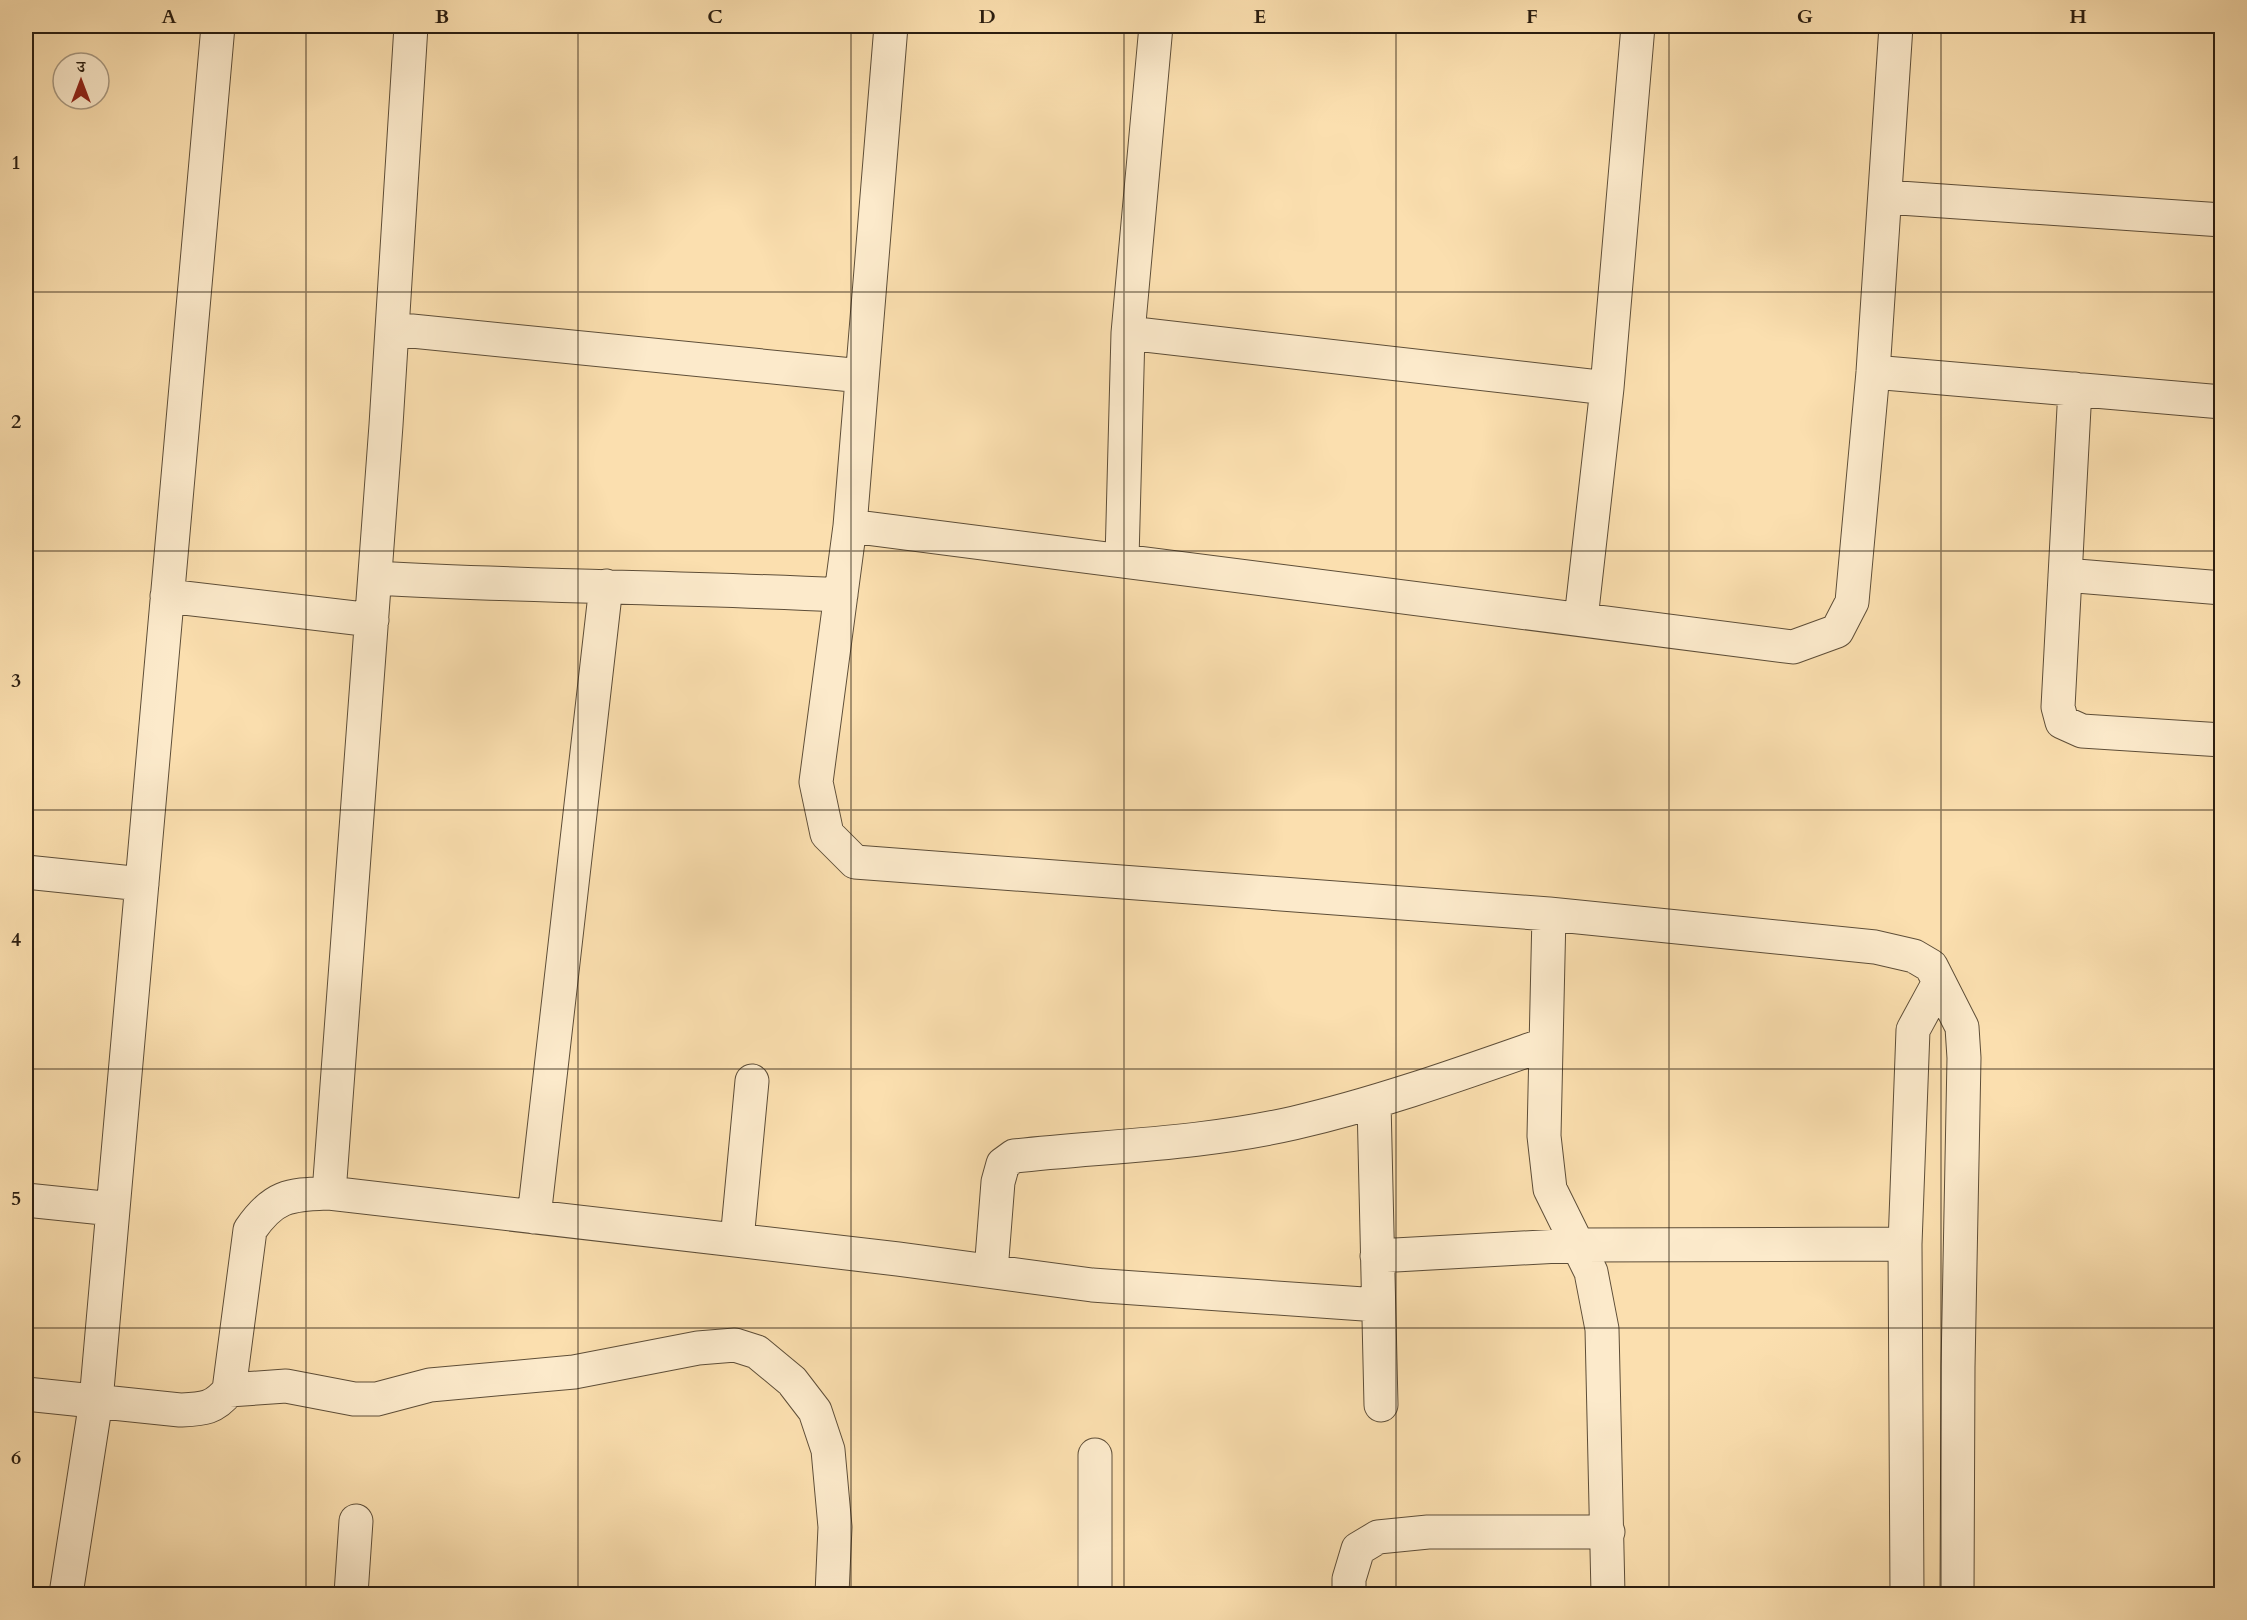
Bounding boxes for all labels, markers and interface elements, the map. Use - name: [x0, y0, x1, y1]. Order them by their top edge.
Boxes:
- text: A: [161, 3, 177, 30]
- text: B: [435, 3, 449, 30]
- text: C: [707, 3, 723, 30]
- text: D: [978, 3, 996, 30]
- text: E: [1254, 3, 1266, 30]
- text: F: [1526, 3, 1538, 30]
- text: G: [1797, 3, 1813, 30]
- text: H: [2069, 3, 2087, 30]
- north arrow: [51, 51, 111, 111]
- text: उ: [76, 56, 87, 78]
- text: 1: [11, 149, 21, 176]
- text: 2: [11, 408, 21, 435]
- text: 3: [11, 667, 21, 694]
- text: 4: [11, 926, 21, 953]
- text: 5: [11, 1185, 21, 1212]
- text: 6: [11, 1444, 21, 1471]

